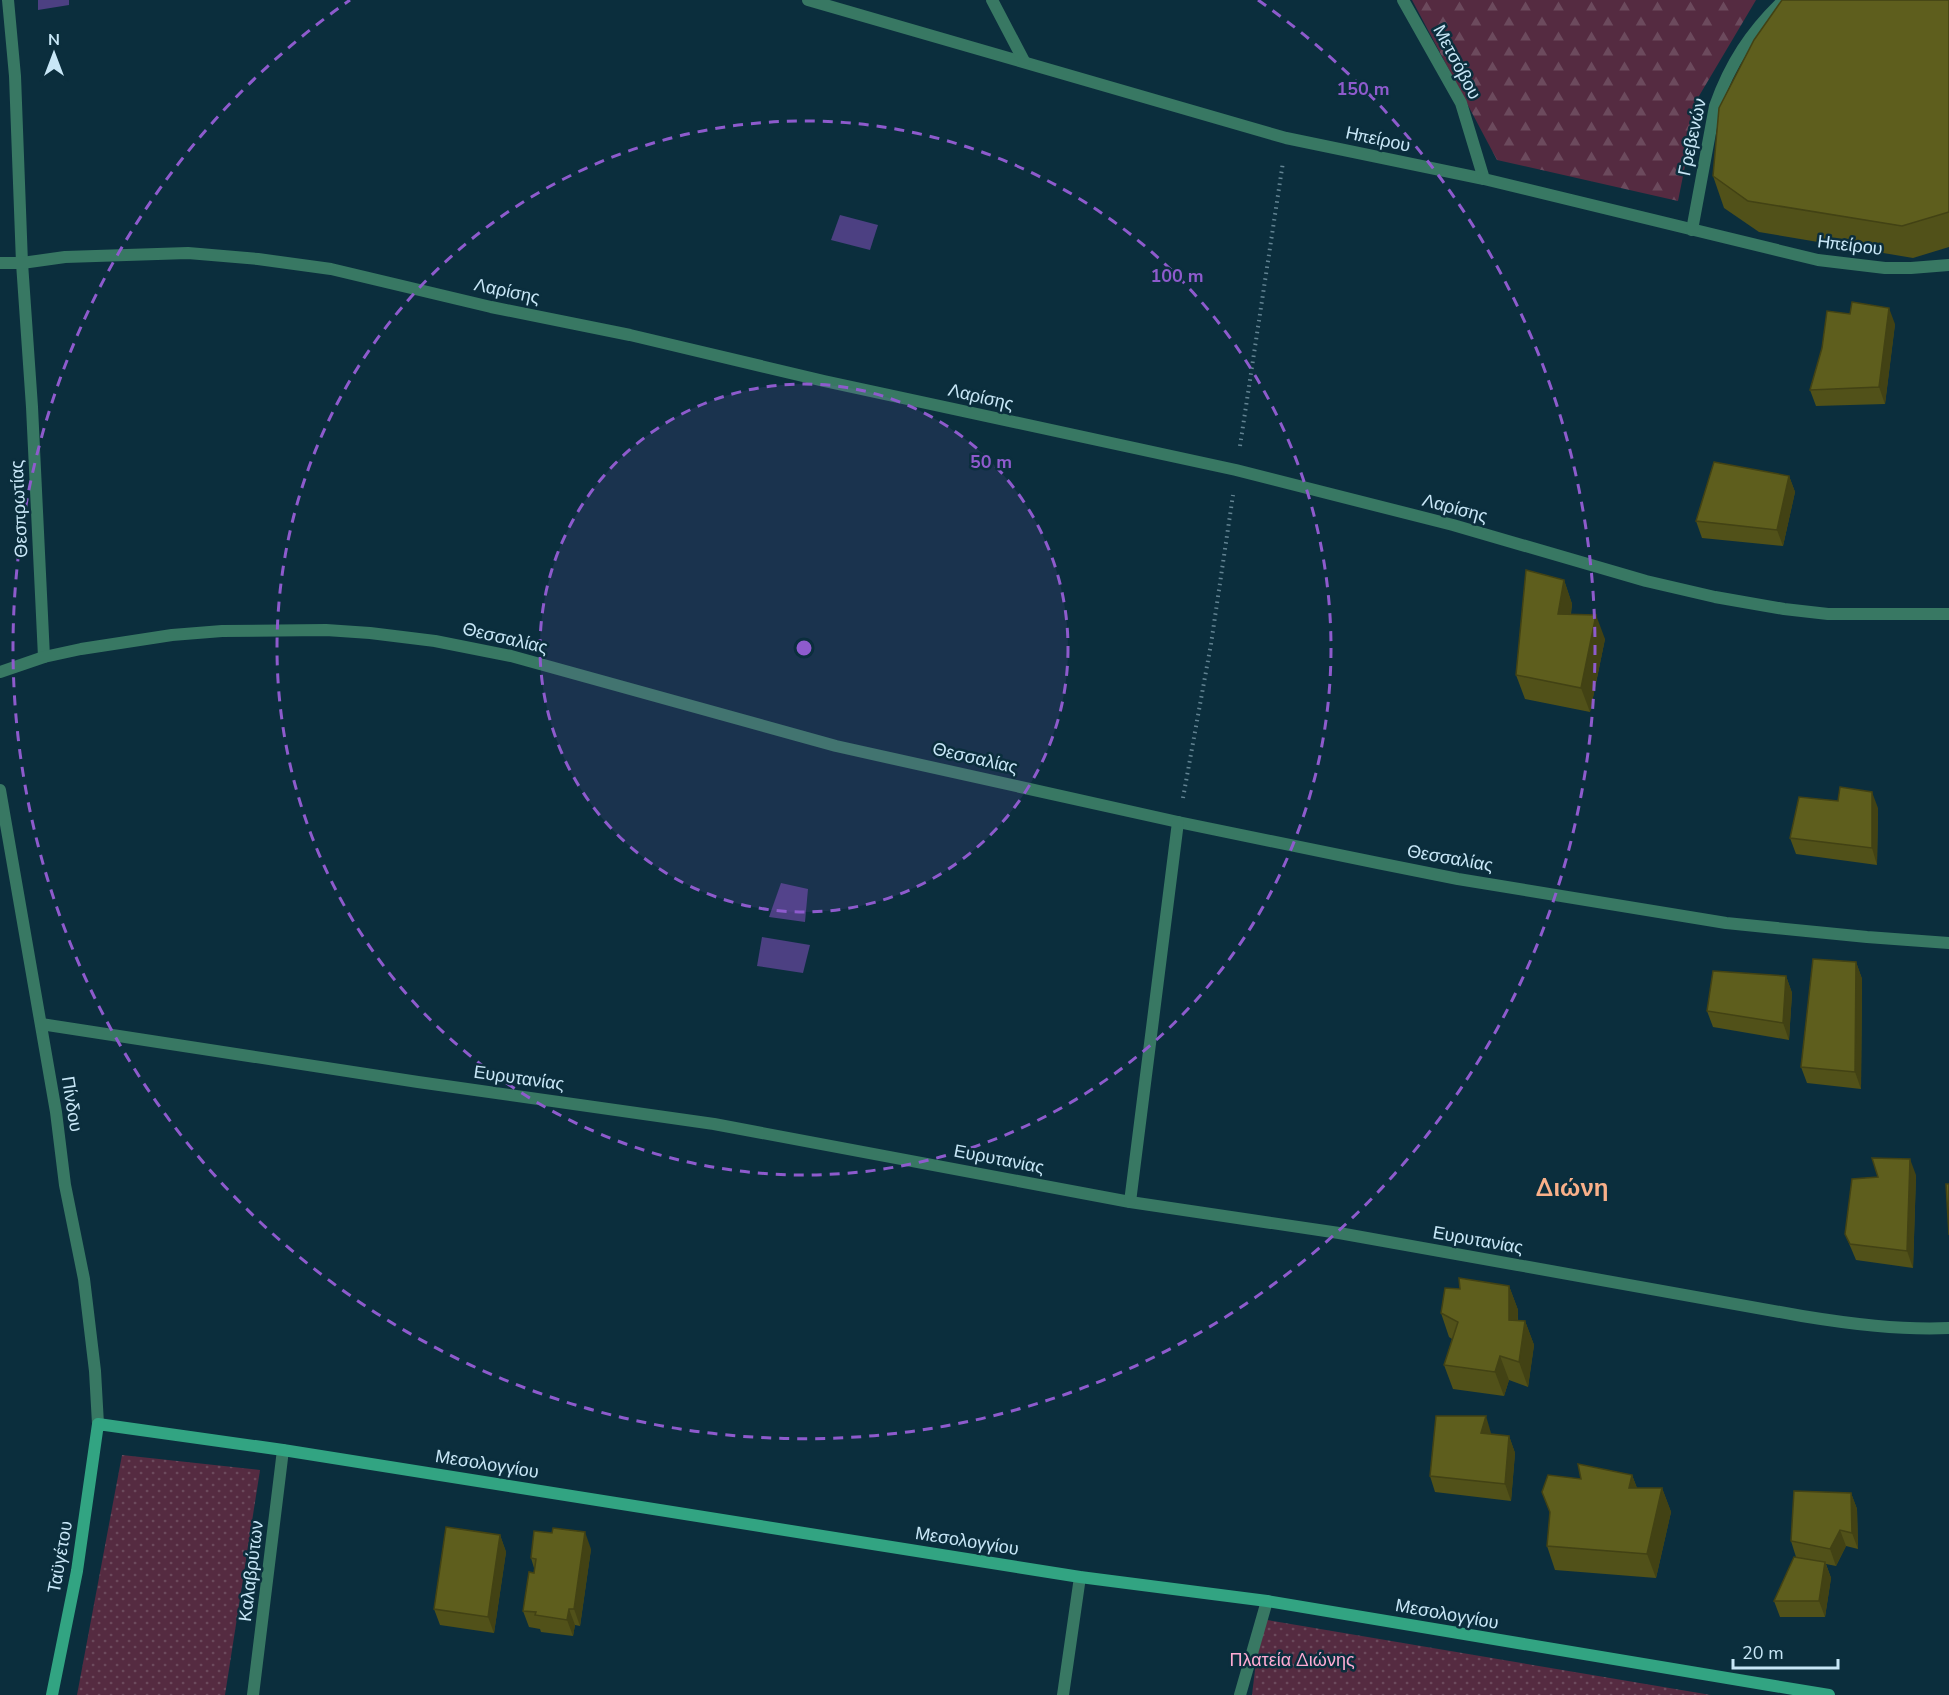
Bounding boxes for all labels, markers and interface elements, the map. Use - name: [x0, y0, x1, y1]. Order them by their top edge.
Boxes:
- street label: Μετσόβου: [1427, 21, 1487, 103]
- north arrow: [24, 24, 84, 84]
- text: N: [48, 29, 60, 51]
- text: 150 m: [1336, 77, 1390, 101]
- street label: Γρεβενών: [1672, 96, 1712, 178]
- street label: Ηπείρου: [1343, 120, 1413, 158]
- street label: Ηπείρου: [1816, 229, 1884, 261]
- text: 100 m: [1150, 264, 1204, 288]
- street label: Λαρίσης: [472, 272, 542, 310]
- street label: Λαρίσης: [946, 378, 1016, 416]
- text: 50 m: [970, 450, 1012, 474]
- street label: Θεσπρωτίας: [4, 459, 34, 559]
- street label: Λαρίσης: [1420, 488, 1491, 528]
- street label: Θεσσαλίας: [460, 617, 550, 660]
- centre of rings: [794, 638, 814, 658]
- street label: Θεσσαλίας: [930, 737, 1020, 780]
- street label: Θεσσαλίας: [1405, 839, 1495, 877]
- street label: Ευρυτανίας: [472, 1060, 566, 1096]
- street label: Πίνδου: [56, 1075, 88, 1133]
- street label: Ευρυτανίας: [952, 1139, 1046, 1180]
- district label: Διώνη: [1536, 1172, 1608, 1204]
- street label: Ευρυτανίας: [1431, 1220, 1525, 1260]
- street label: Μεσολογγίου: [434, 1444, 540, 1484]
- street label: Ταϋγέτου: [42, 1519, 78, 1595]
- street label: Καλαβρύτων: [233, 1519, 269, 1623]
- street label: Μεσολογγίου: [914, 1521, 1020, 1561]
- street label: Μεσολογγίου: [1394, 1593, 1500, 1635]
- scale bar: [1733, 1632, 1838, 1670]
- text: 20 m: [1742, 1641, 1784, 1665]
- park label: Πλατεία Διώνης: [1229, 1648, 1355, 1672]

